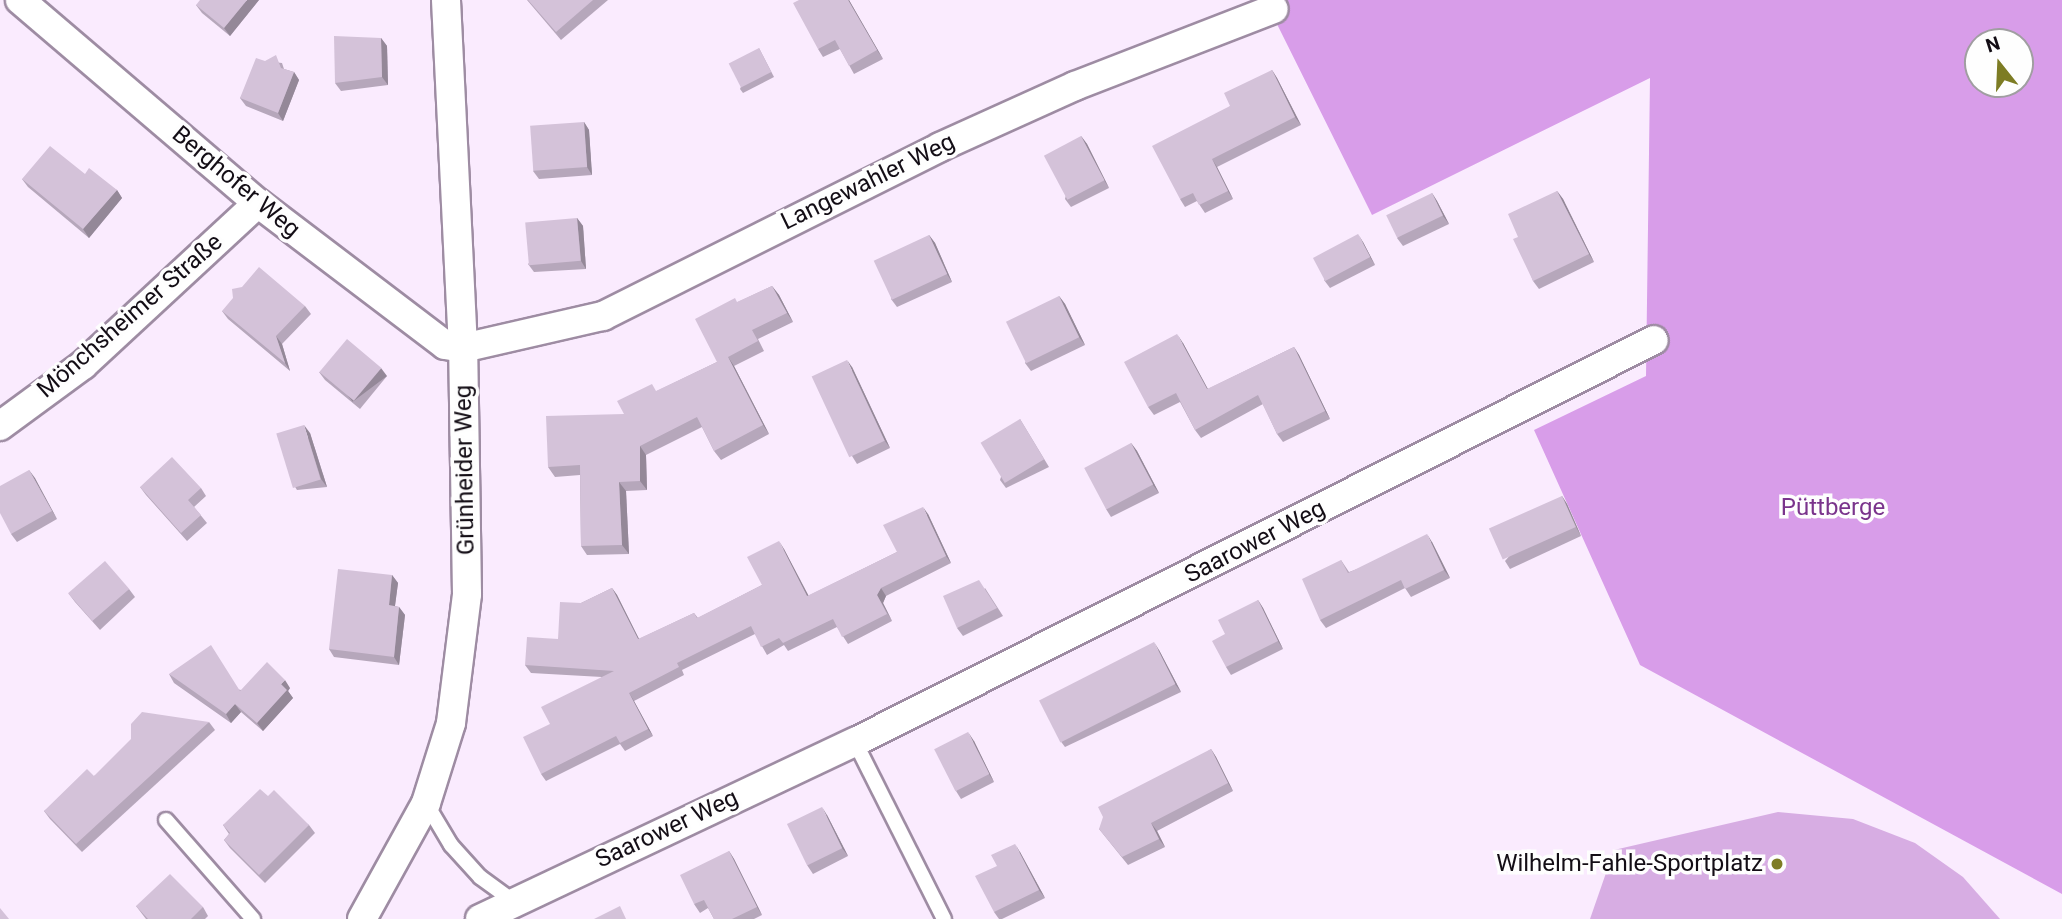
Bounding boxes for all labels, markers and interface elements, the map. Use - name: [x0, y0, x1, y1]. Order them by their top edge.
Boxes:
- north arrow: [1964, 28, 2034, 98]
- text: N: [1983, 31, 2003, 57]
- street label: Berghofer Weg: [166, 120, 306, 244]
- street label: Langewahler Weg: [777, 128, 959, 236]
- street label: Mönchsheimer Straße: [32, 228, 228, 404]
- street label: Grünheider Weg: [449, 385, 481, 555]
- street label: Saarower Weg: [1180, 494, 1330, 590]
- park label: Püttberge: [1781, 494, 1885, 522]
- street label: Saarower Weg: [591, 783, 743, 875]
- place label: Wilhelm-Fahle-Sportplatz: [1496, 850, 1763, 878]
- marker: Wilhelm-Fahle-Sportplatz: [1769, 856, 1785, 872]

